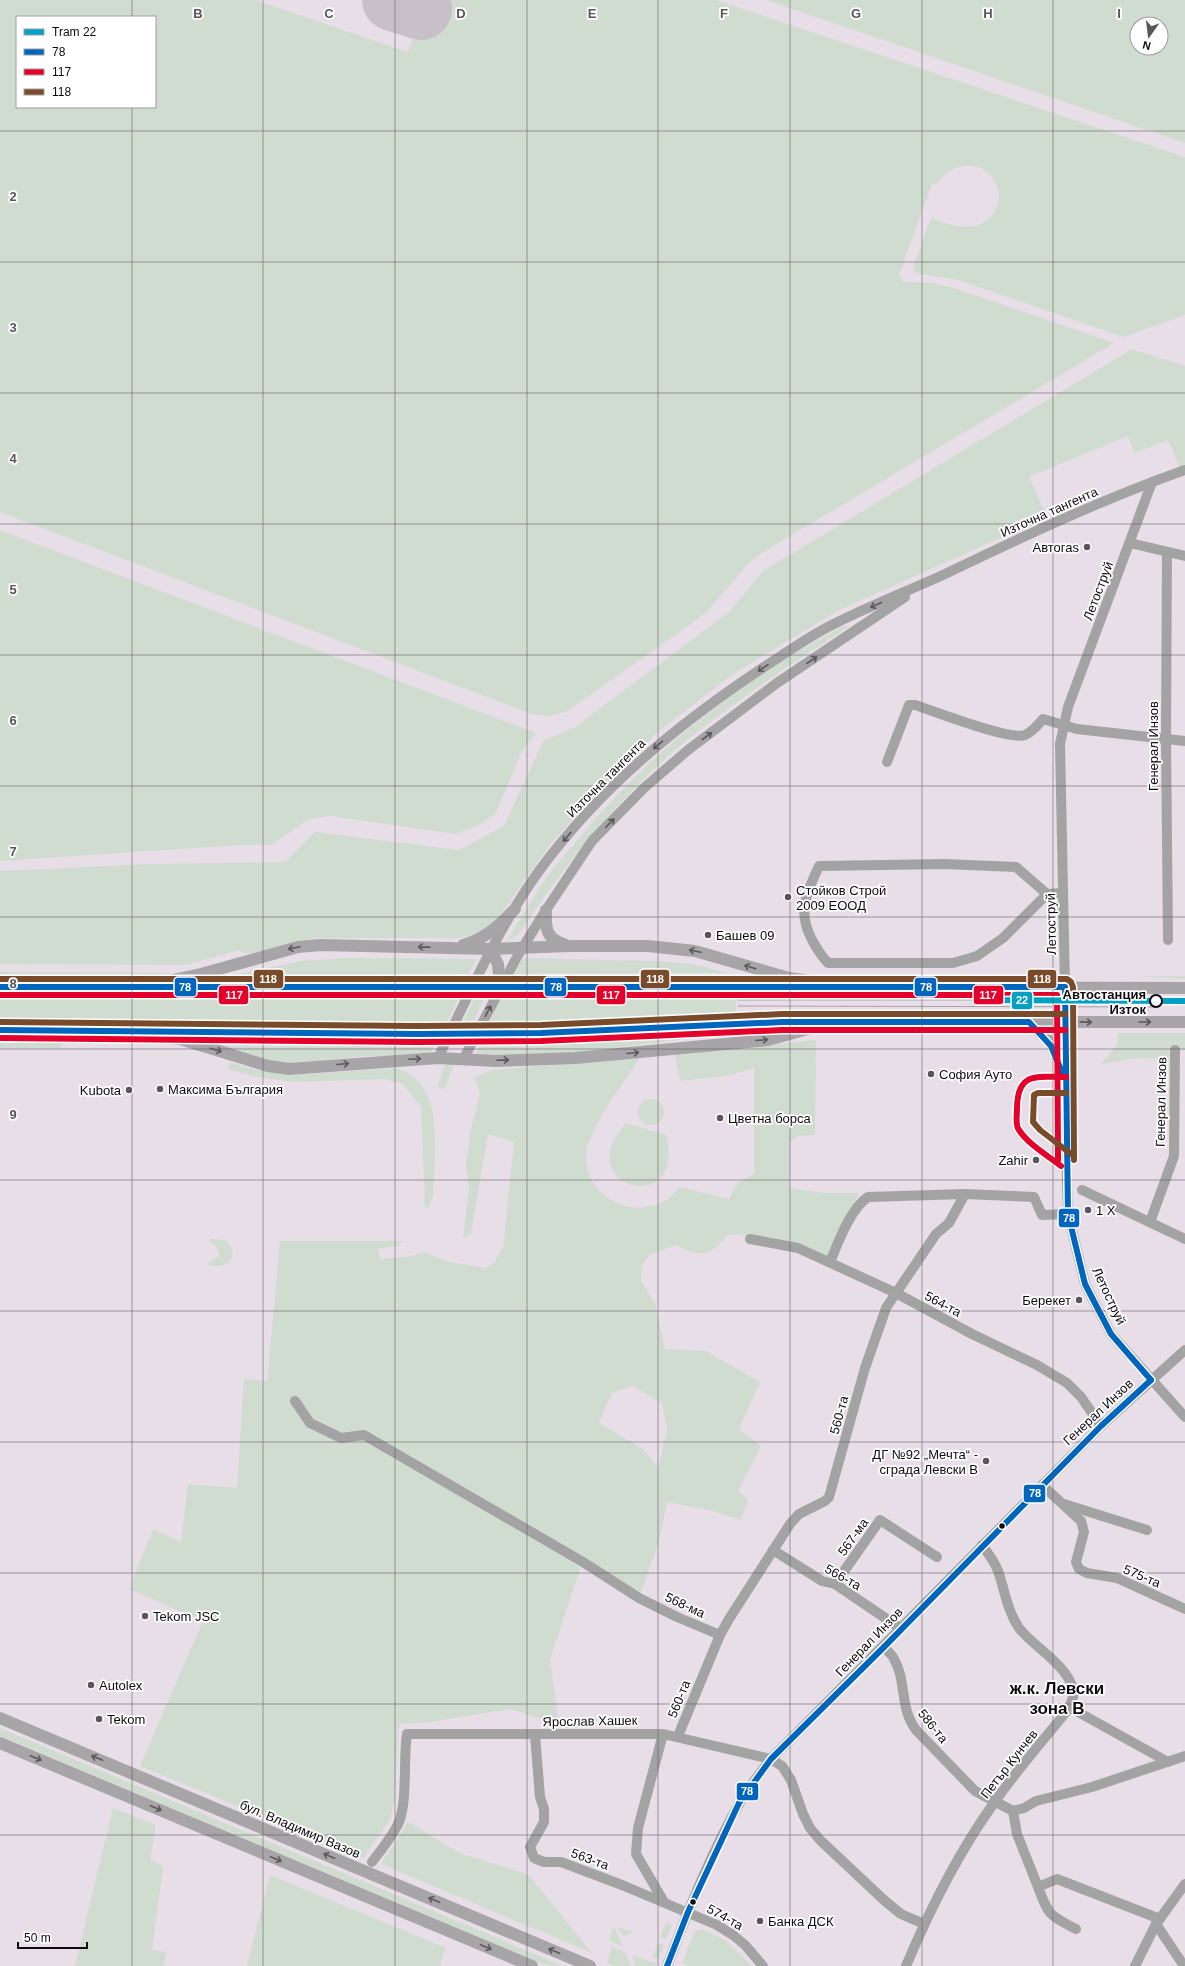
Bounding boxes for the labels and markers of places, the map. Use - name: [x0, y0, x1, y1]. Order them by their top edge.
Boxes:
- place label: Автогаѕ: [1032, 540, 1080, 555]
- marker: Автогаѕ: [1082, 542, 1092, 552]
- place label: Стойков Строй 2009 ЕООД: [796, 883, 886, 913]
- marker: Стойков Строй 2009 ЕООД: [783, 892, 793, 902]
- place label: Башев 09: [716, 928, 774, 943]
- marker: Башев 09: [703, 930, 713, 940]
- place label: Автостанция Изток: [1063, 987, 1146, 1017]
- marker: Автостанция Изток: [1149, 994, 1163, 1008]
- place label: София Ауто: [939, 1067, 1012, 1082]
- marker: София Ауто: [926, 1069, 936, 1079]
- place label: Максима България: [168, 1082, 283, 1097]
- place label: Kubota: [80, 1083, 122, 1098]
- marker: Максима България: [155, 1084, 165, 1094]
- marker: Kubota: [124, 1085, 134, 1095]
- place label: Цветна борса: [728, 1111, 812, 1126]
- marker: Цветна борса: [715, 1113, 725, 1123]
- place label: Zahir: [998, 1153, 1029, 1168]
- marker: Zahir: [1031, 1155, 1041, 1165]
- place label: 1 Х: [1096, 1203, 1116, 1218]
- marker: 1 Х: [1083, 1205, 1093, 1215]
- place label: Берекет: [1022, 1293, 1071, 1308]
- marker: Берекет: [1074, 1295, 1084, 1305]
- place label: ДГ №92 „Мечта“ - сграда Левски В: [872, 1447, 978, 1477]
- marker: ДГ №92 „Мечта“ - сграда Левски В: [981, 1456, 991, 1466]
- unlabelled marker: [997, 1521, 1007, 1531]
- place label: Tekom JSC: [153, 1609, 219, 1624]
- marker: Tekom JSC: [140, 1611, 150, 1621]
- place label: Autolex: [99, 1678, 143, 1693]
- marker: Autolex: [86, 1680, 96, 1690]
- place label: Tekom: [107, 1712, 145, 1727]
- marker: Tekom: [94, 1714, 104, 1724]
- unlabelled marker: [688, 1897, 698, 1907]
- place label: Банка ДСК: [768, 1914, 834, 1929]
- marker: Банка ДСК: [755, 1916, 765, 1926]

